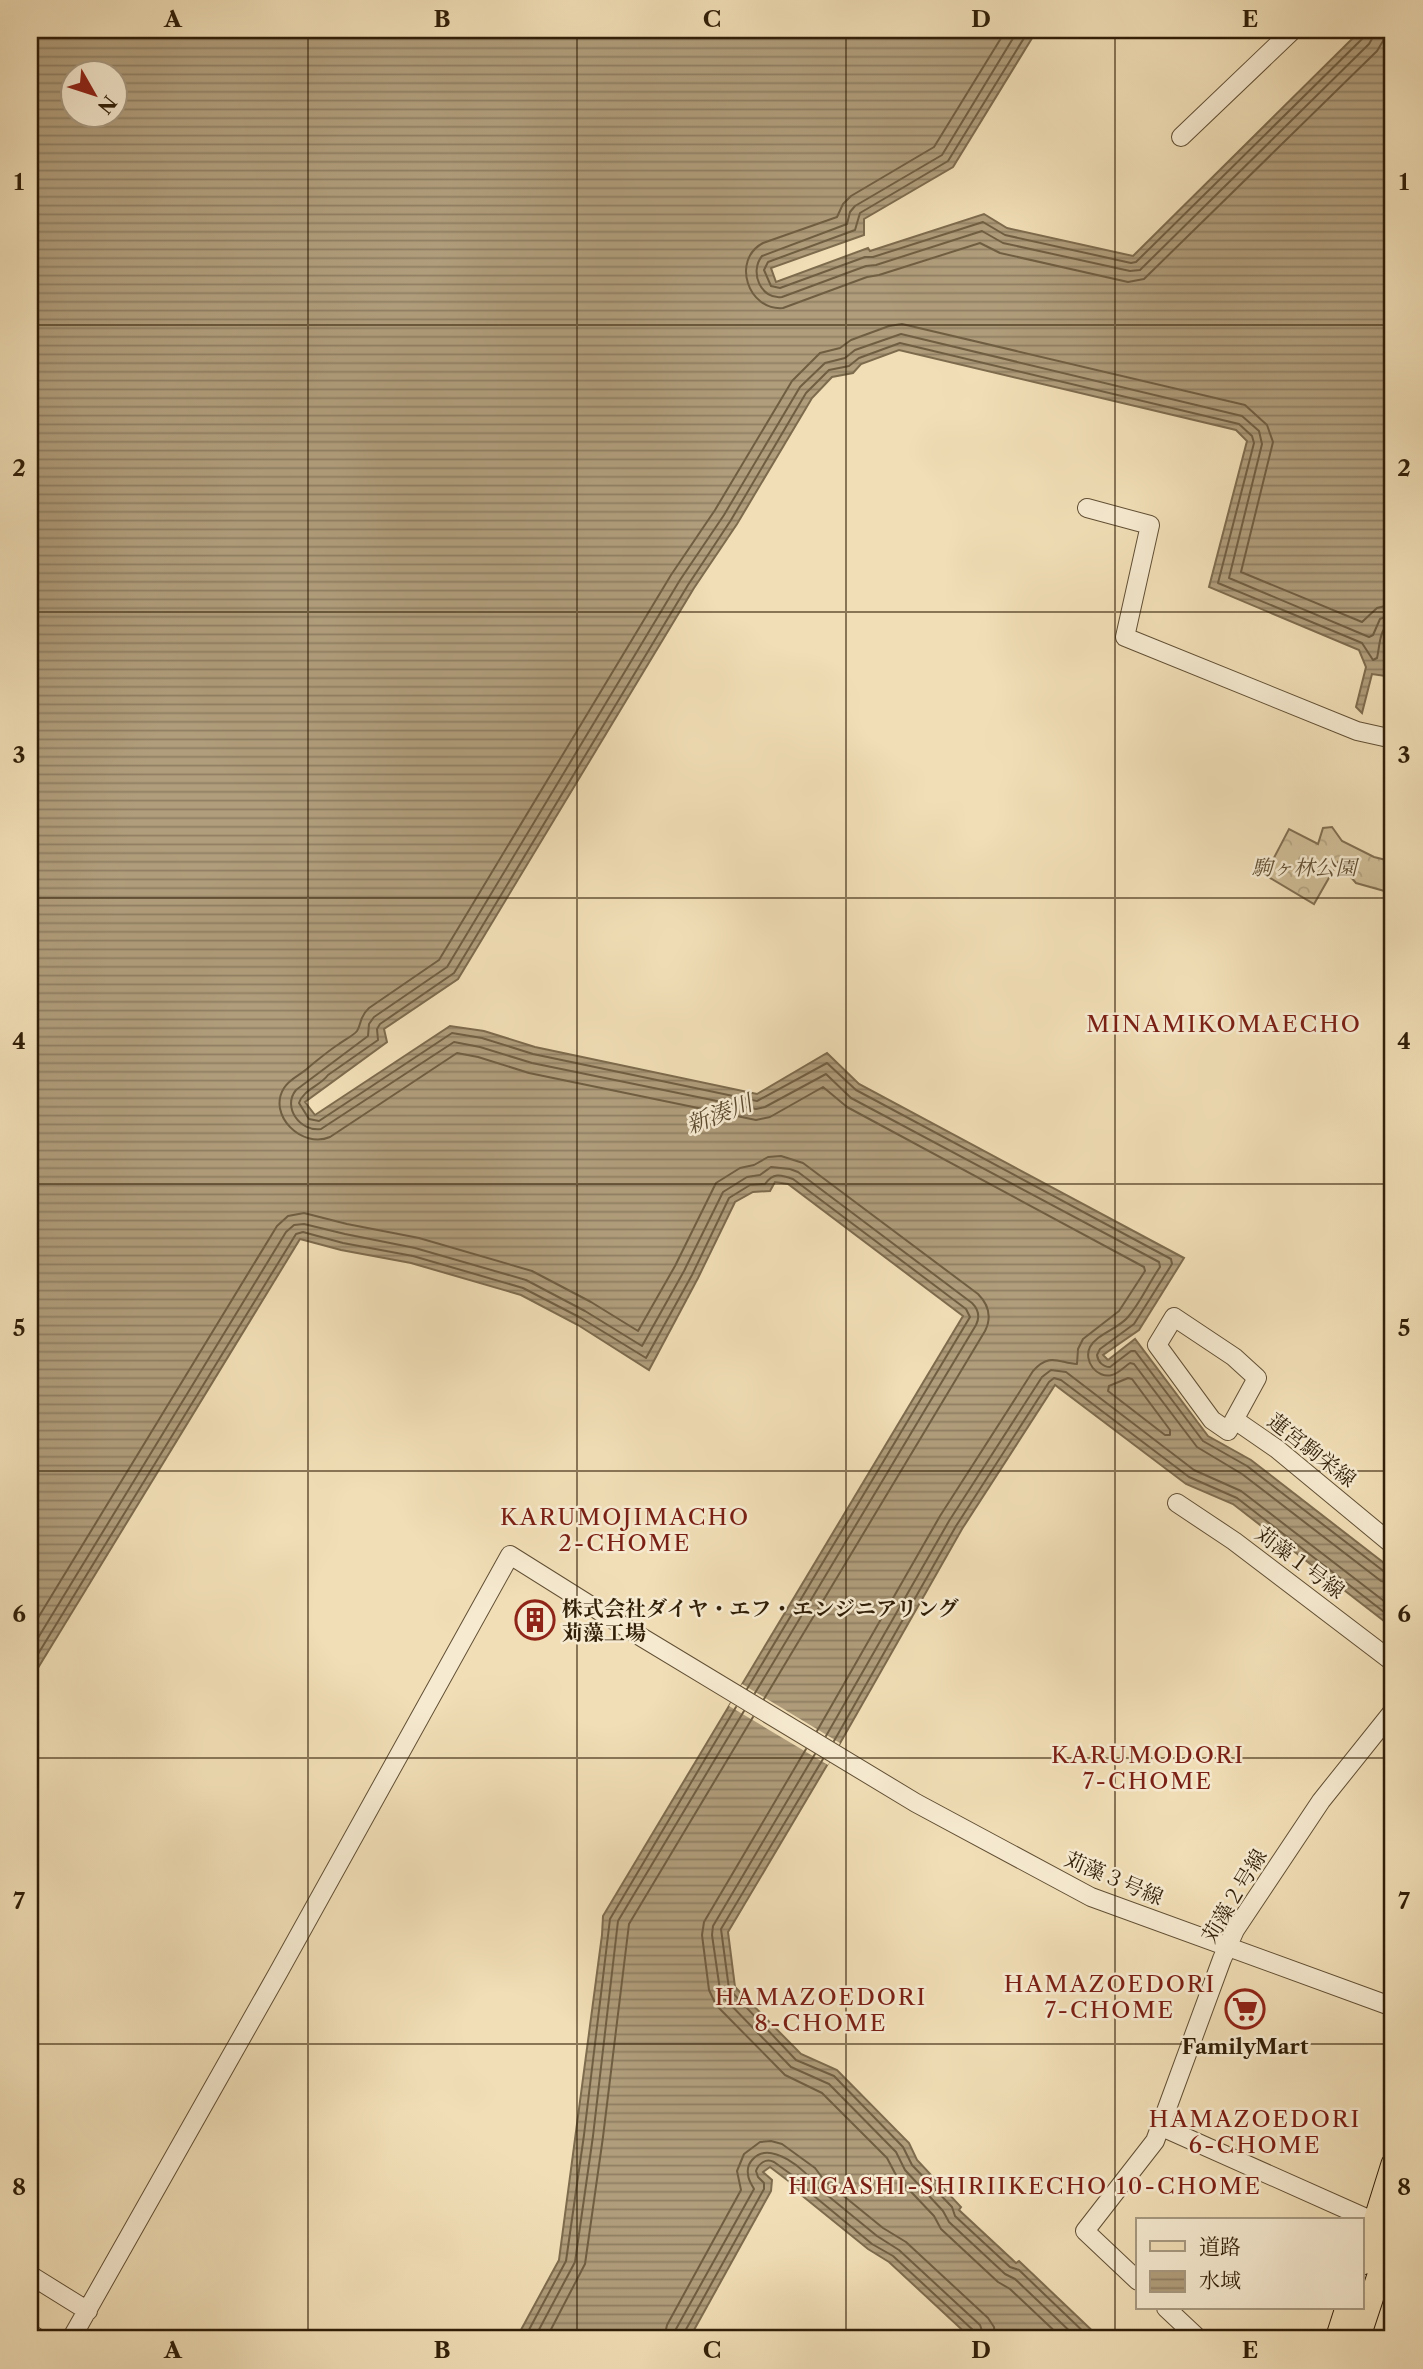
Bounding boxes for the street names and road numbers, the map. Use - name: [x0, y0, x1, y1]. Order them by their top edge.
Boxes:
- street label: 蓮宮駒栄線: [1263, 1408, 1361, 1492]
- street label: 苅藻１号線: [1251, 1520, 1349, 1604]
- street label: 苅藻２号線: [1196, 1845, 1272, 1947]
- street label: 苅藻３号線: [1061, 1846, 1167, 1910]

